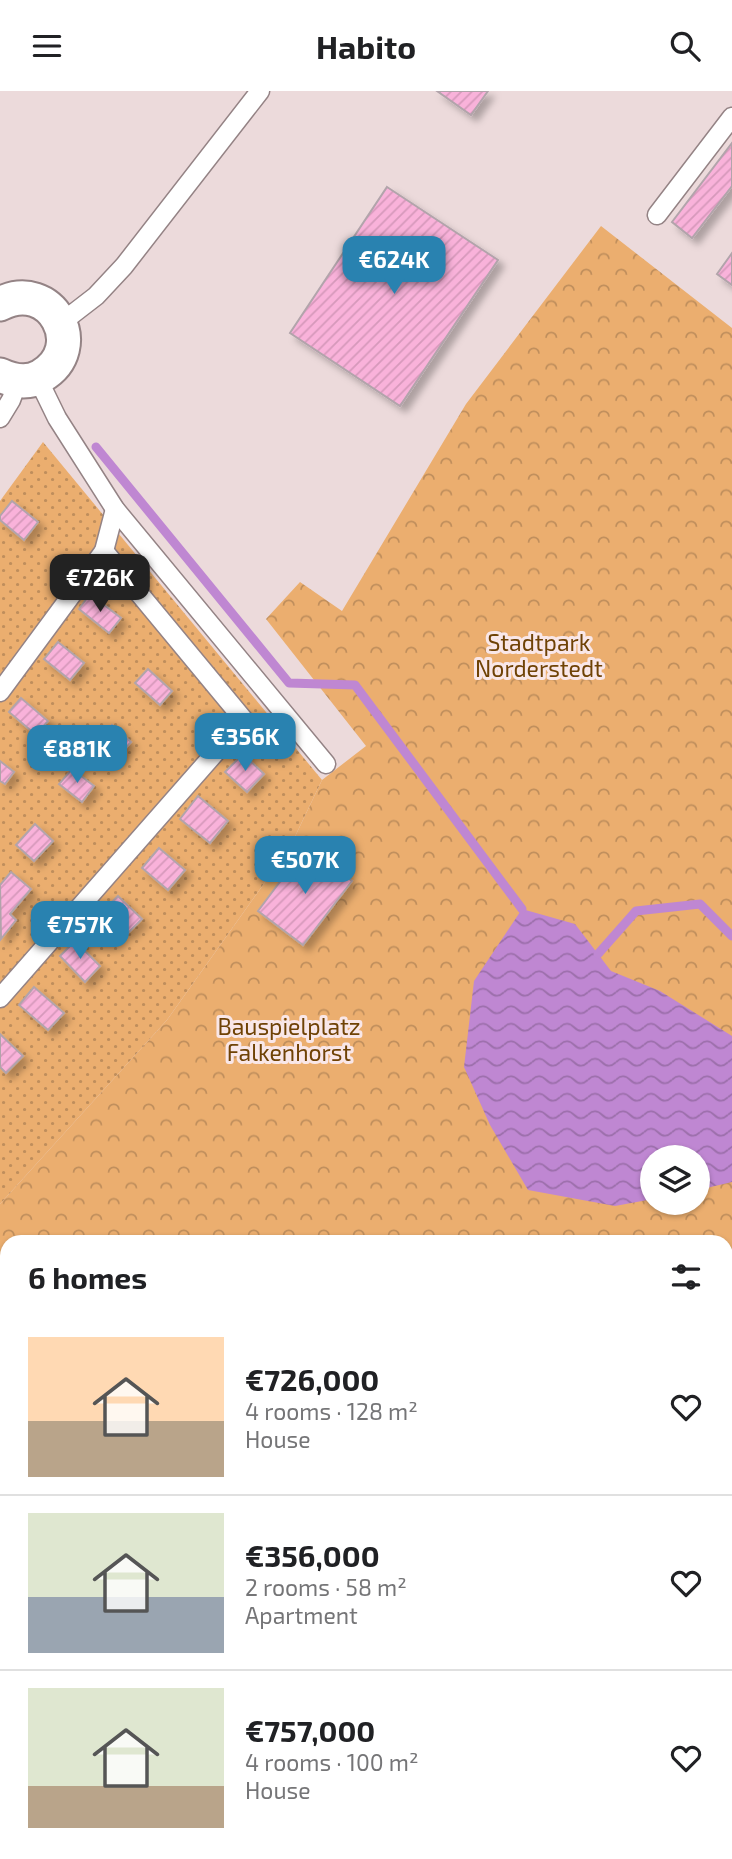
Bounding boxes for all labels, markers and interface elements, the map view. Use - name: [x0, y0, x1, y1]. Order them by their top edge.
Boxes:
- icon: menu: [28, 27, 66, 65]
- text: Habito: [316, 27, 416, 65]
- icon: search: [666, 27, 704, 65]
- pin: €624K: [345, 237, 443, 296]
- text: €624K: [359, 245, 429, 273]
- pin: €726K: [51, 554, 149, 614]
- text: €726K: [66, 563, 134, 591]
- park label: Stadtpark Norderstedt: [475, 628, 603, 682]
- pin: €356K: [196, 713, 294, 773]
- text: €356K: [211, 722, 279, 750]
- pin: €881K: [28, 725, 126, 785]
- text: €881K: [43, 734, 111, 762]
- pin: €507K: [256, 837, 354, 896]
- text: €507K: [271, 845, 339, 873]
- pin: €757K: [31, 901, 129, 961]
- text: €757K: [47, 910, 113, 938]
- park label: Bauspielplatz Falkenhorst: [217, 1012, 361, 1066]
- map controls: [640, 1145, 710, 1215]
- button: layers: [640, 1145, 710, 1215]
- icon: filters: [667, 1258, 705, 1296]
- text: 6 homes: [28, 1259, 147, 1295]
- text: €726,000: [245, 1361, 379, 1397]
- icon: home: [84, 1365, 168, 1449]
- icon: heart: [667, 1388, 705, 1426]
- text: 4 rooms · 128 m²: [245, 1397, 418, 1425]
- text: House: [245, 1425, 311, 1453]
- text: €356,000: [245, 1537, 380, 1573]
- icon: home: [84, 1541, 168, 1625]
- icon: heart: [667, 1564, 705, 1602]
- text: 2 rooms · 58 m²: [245, 1573, 407, 1601]
- text: Apartment: [245, 1601, 358, 1629]
- text: €757,000: [245, 1712, 375, 1748]
- icon: home: [84, 1716, 168, 1800]
- icon: heart: [667, 1739, 705, 1777]
- text: 4 rooms · 100 m²: [245, 1748, 419, 1776]
- text: House: [245, 1776, 311, 1804]

